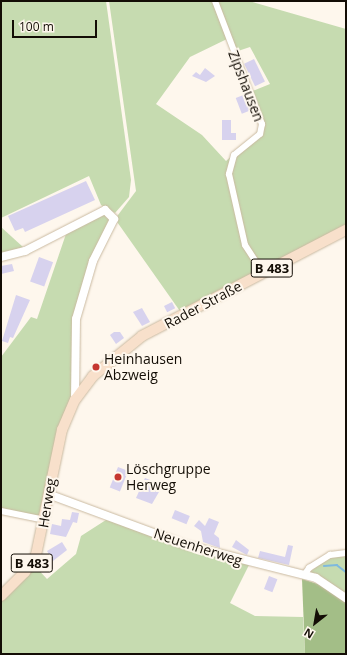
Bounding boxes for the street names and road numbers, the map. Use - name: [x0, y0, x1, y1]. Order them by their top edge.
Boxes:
- street label: Zipshausen: [225, 48, 267, 124]
- road number: B 483: [250, 257, 294, 279]
- street label: Rader Straße: [162, 278, 244, 332]
- street label: Herweg: [35, 477, 59, 529]
- street label: Neuenherweg: [152, 525, 244, 569]
- road number: B 483: [10, 552, 54, 574]

